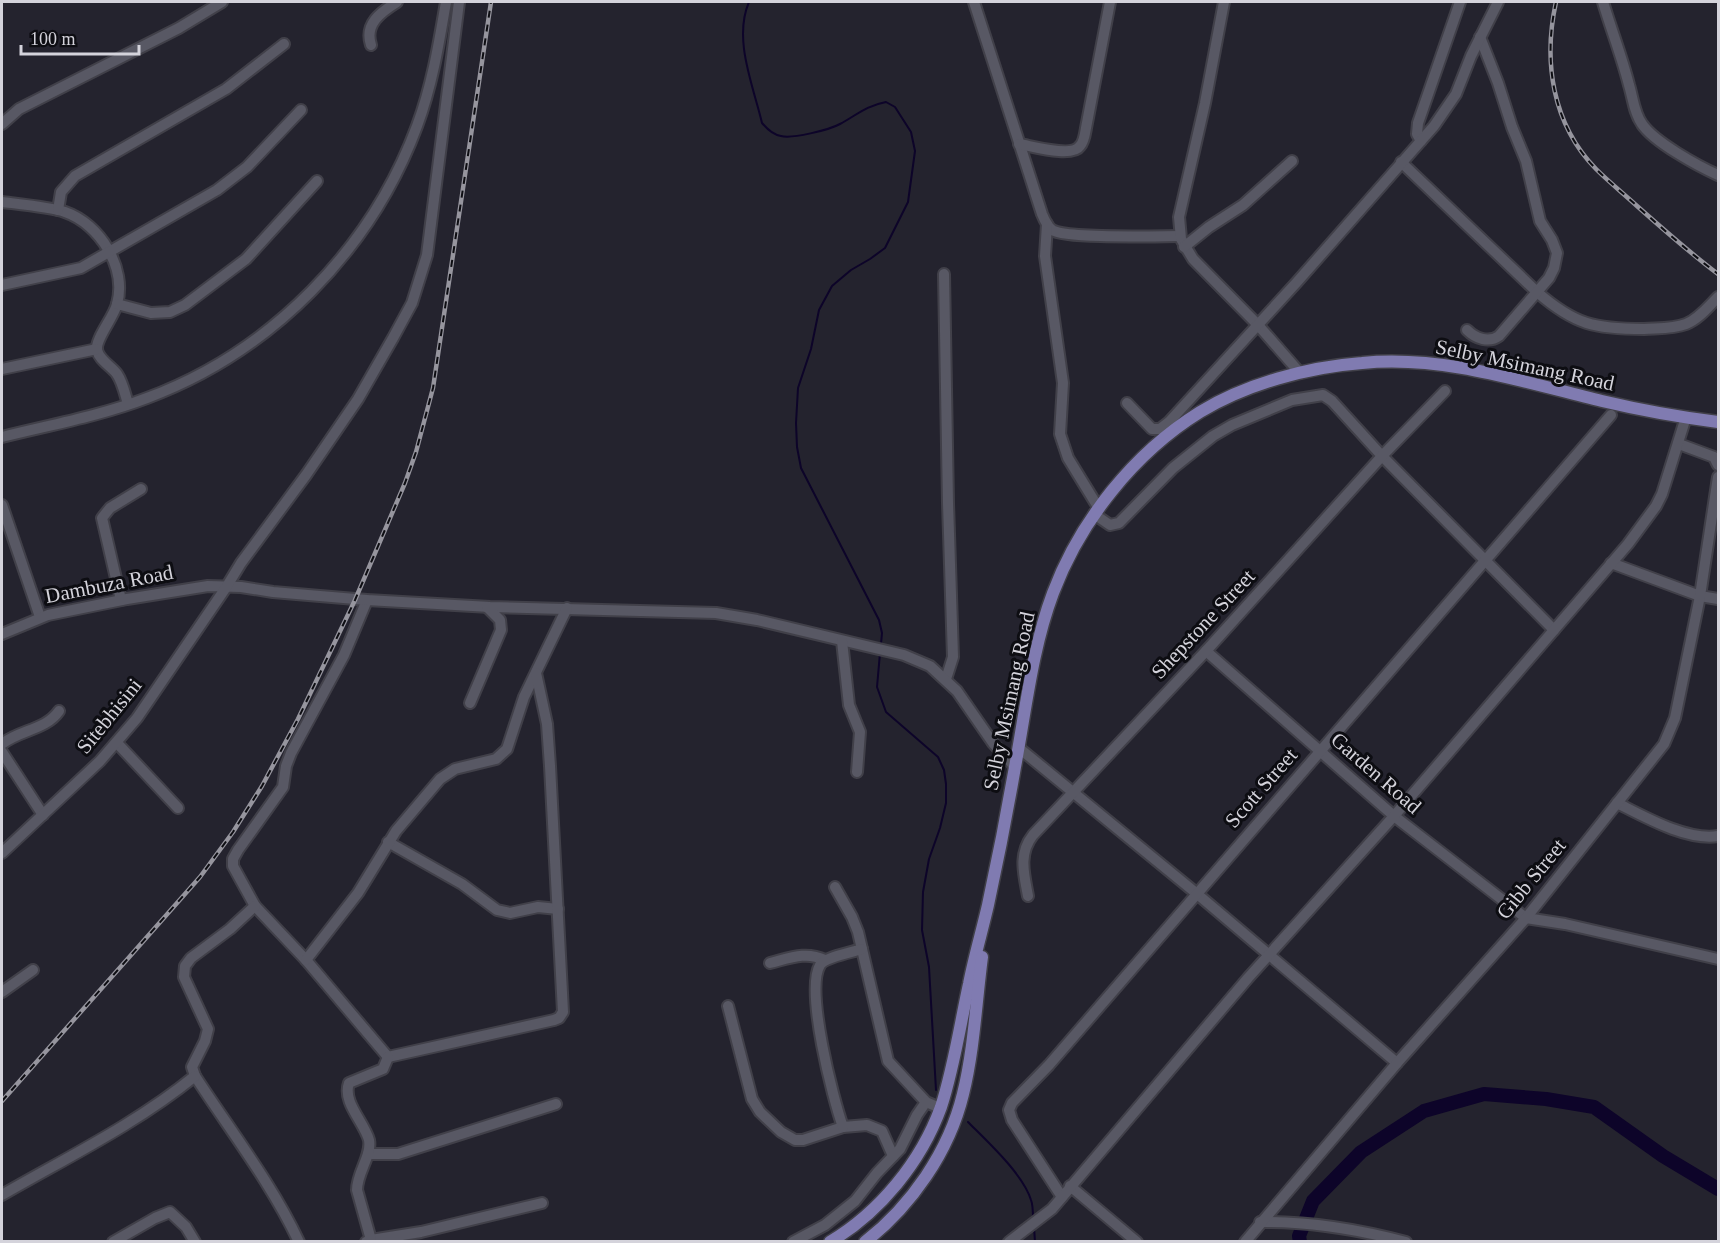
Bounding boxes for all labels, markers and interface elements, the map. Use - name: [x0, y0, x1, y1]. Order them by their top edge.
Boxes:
- scale bar: [21, 18, 140, 56]
- text: 100 m: [30, 29, 76, 49]
- street label: Selby Msimang Road: [1433, 334, 1617, 396]
- street label: Dambuza Road: [43, 560, 176, 608]
- street label: Shepstone Street: [1146, 564, 1260, 684]
- street label: Selby Msimang Road: [978, 609, 1040, 793]
- street label: Sitebhisini: [71, 673, 147, 758]
- street label: Garden Road: [1326, 727, 1426, 819]
- street label: Scott Street: [1220, 743, 1302, 833]
- street label: Gibb Street: [1491, 834, 1571, 924]

